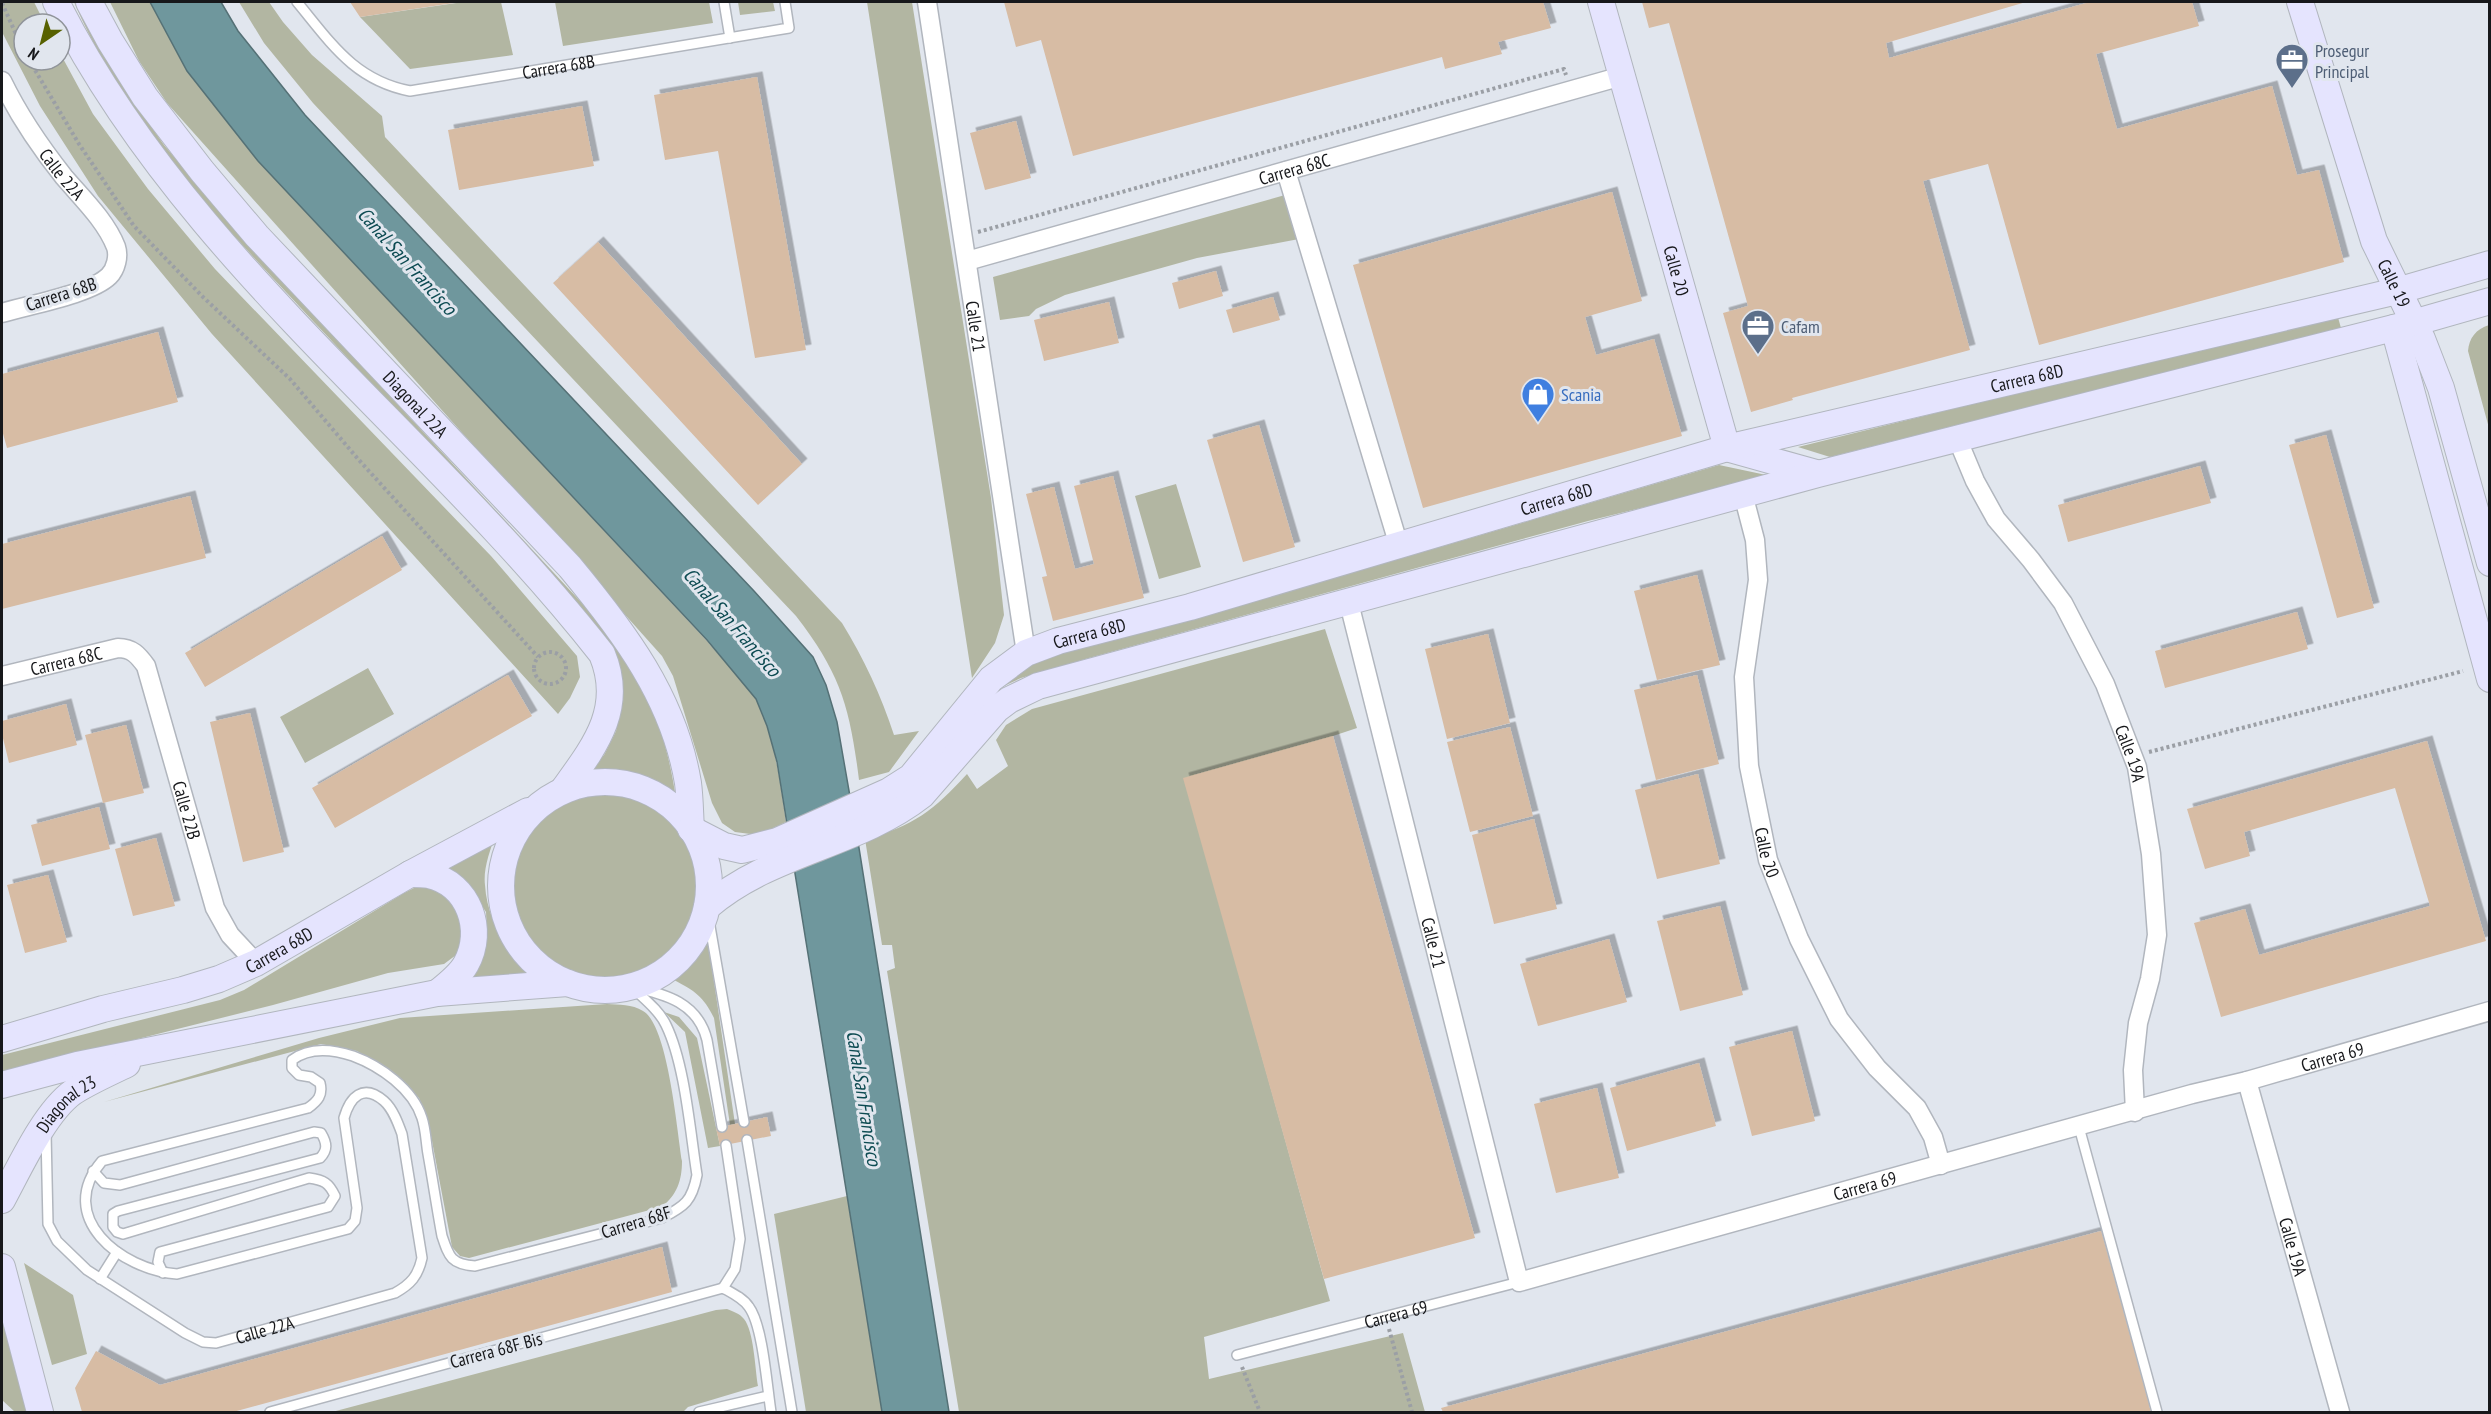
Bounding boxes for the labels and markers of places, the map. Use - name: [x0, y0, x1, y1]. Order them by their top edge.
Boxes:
- place label: Prosegur Principal: [2315, 39, 2370, 83]
- office icon: Prosegur Principal: [2274, 42, 2310, 89]
- office icon: Cafam: [1740, 308, 1776, 355]
- place label: Cafam: [1781, 315, 1820, 338]
- shop icon: Scania: [1520, 376, 1556, 423]
- place label: Scania: [1561, 383, 1601, 406]

